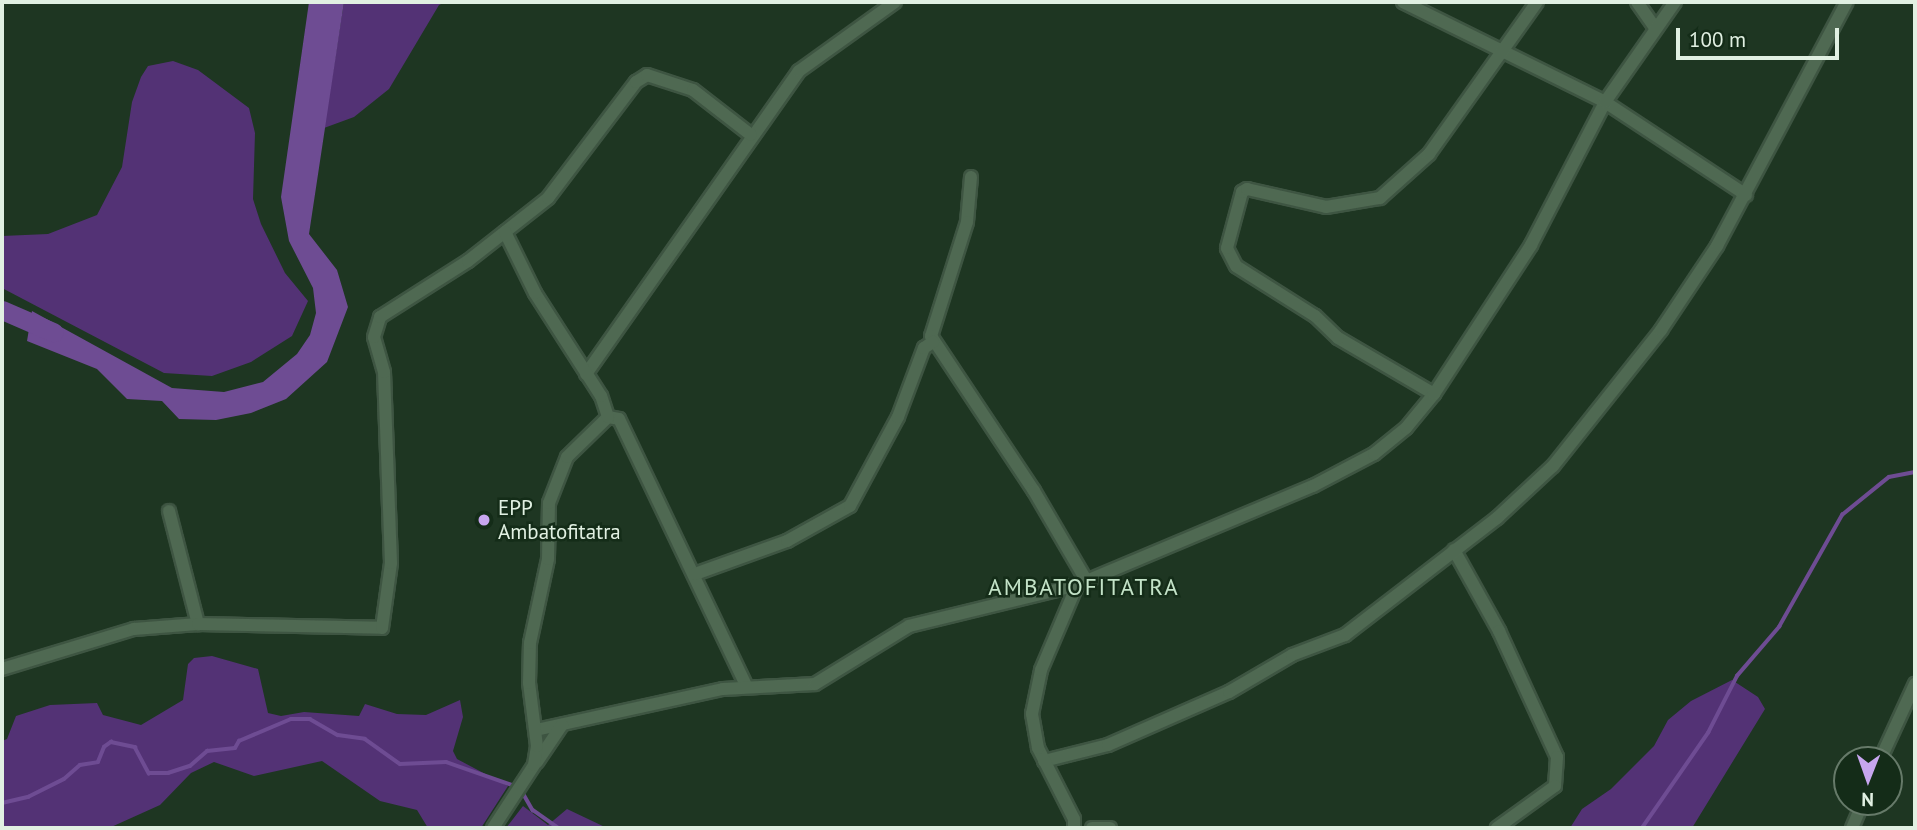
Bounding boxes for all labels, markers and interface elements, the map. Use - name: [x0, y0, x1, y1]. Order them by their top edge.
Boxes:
- scale bar: [1679, 14, 1842, 58]
- text: 100 m: [1689, 26, 1746, 53]
- place label: EPP Ambatofitatra: [498, 495, 621, 545]
- marker: EPP Ambatofitatra: [476, 512, 492, 528]
- district label: AMBATOFITATRA: [990, 573, 1178, 601]
- north arrow: [1833, 746, 1903, 816]
- text: N: [1861, 788, 1874, 812]

